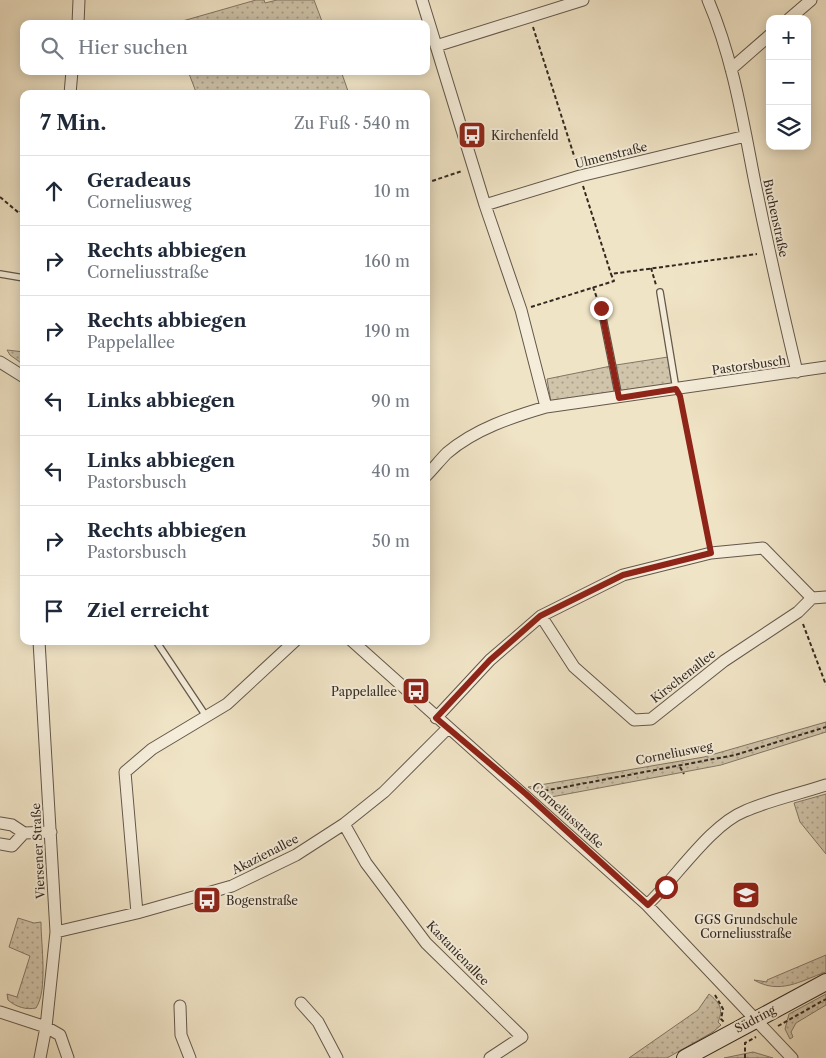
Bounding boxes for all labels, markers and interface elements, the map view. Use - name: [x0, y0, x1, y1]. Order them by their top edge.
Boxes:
- map controls: [766, 15, 811, 150]
- button: +: [766, 15, 811, 60]
- search box: [20, 20, 430, 75]
- icon: search: [38, 34, 66, 62]
- text: Hier suchen: [78, 36, 188, 59]
- button: −: [766, 60, 811, 105]
- button: layers: [766, 105, 811, 150]
- text: 7 Min.: [40, 110, 106, 135]
- text: Zu Fuß · 540 m: [294, 113, 410, 133]
- bus stop icon: Kirchenfeld: [457, 120, 487, 150]
- place label: Kirchenfeld: [491, 128, 559, 143]
- street label: Ulmenstraße: [573, 139, 649, 171]
- text: Geradeaus: [87, 169, 191, 192]
- icon: ahead: [40, 177, 68, 205]
- street label: Buchenstraße: [760, 178, 792, 259]
- text: 10 m: [374, 181, 410, 201]
- text: Corneliusweg: [87, 192, 191, 212]
- text: Rechts abbiegen: [87, 239, 247, 262]
- icon: right: [40, 247, 68, 275]
- text: 160 m: [365, 251, 410, 271]
- text: Corneliusstraße: [87, 262, 209, 282]
- route end: [590, 297, 613, 320]
- text: Rechts abbiegen: [87, 309, 247, 332]
- icon: right: [40, 317, 68, 345]
- text: 190 m: [365, 321, 410, 341]
- text: Pappelallee: [87, 332, 175, 352]
- street label: Pastorsbusch: [711, 352, 788, 378]
- icon: left: [40, 387, 68, 415]
- text: Links abbiegen: [87, 389, 235, 412]
- text: 90 m: [371, 391, 410, 411]
- text: Links abbiegen: [87, 449, 235, 472]
- icon: left: [40, 457, 68, 485]
- text: 40 m: [371, 461, 410, 481]
- text: Pastorsbusch: [87, 472, 187, 492]
- text: Rechts abbiegen: [87, 519, 247, 542]
- icon: right: [40, 527, 68, 555]
- text: 50 m: [372, 531, 410, 551]
- text: Pastorsbusch: [87, 542, 187, 562]
- icon: arrive: [40, 597, 68, 625]
- text: Ziel erreicht: [87, 599, 209, 622]
- street label: Kirschenallee: [648, 646, 719, 706]
- bus stop icon: Pappelallee: [401, 676, 431, 706]
- place label: Pappelallee: [331, 684, 397, 699]
- street label: Corneliusweg: [634, 738, 715, 768]
- street label: Corneliusstraße: [529, 779, 607, 851]
- street label: Viersener Straße: [28, 802, 48, 900]
- street label: Akazienallee: [228, 831, 301, 878]
- route start: [655, 876, 678, 899]
- school or university icon: GGS Grundschule Corneliusstraße: [731, 880, 761, 910]
- bus stop icon: Bogenstraße: [192, 885, 222, 915]
- place label: Bogenstraße: [226, 893, 298, 908]
- place label: GGS Grundschule Corneliusstraße: [694, 912, 798, 941]
- street label: Kastanienallee: [424, 918, 493, 989]
- street label: Südring: [732, 1002, 779, 1036]

